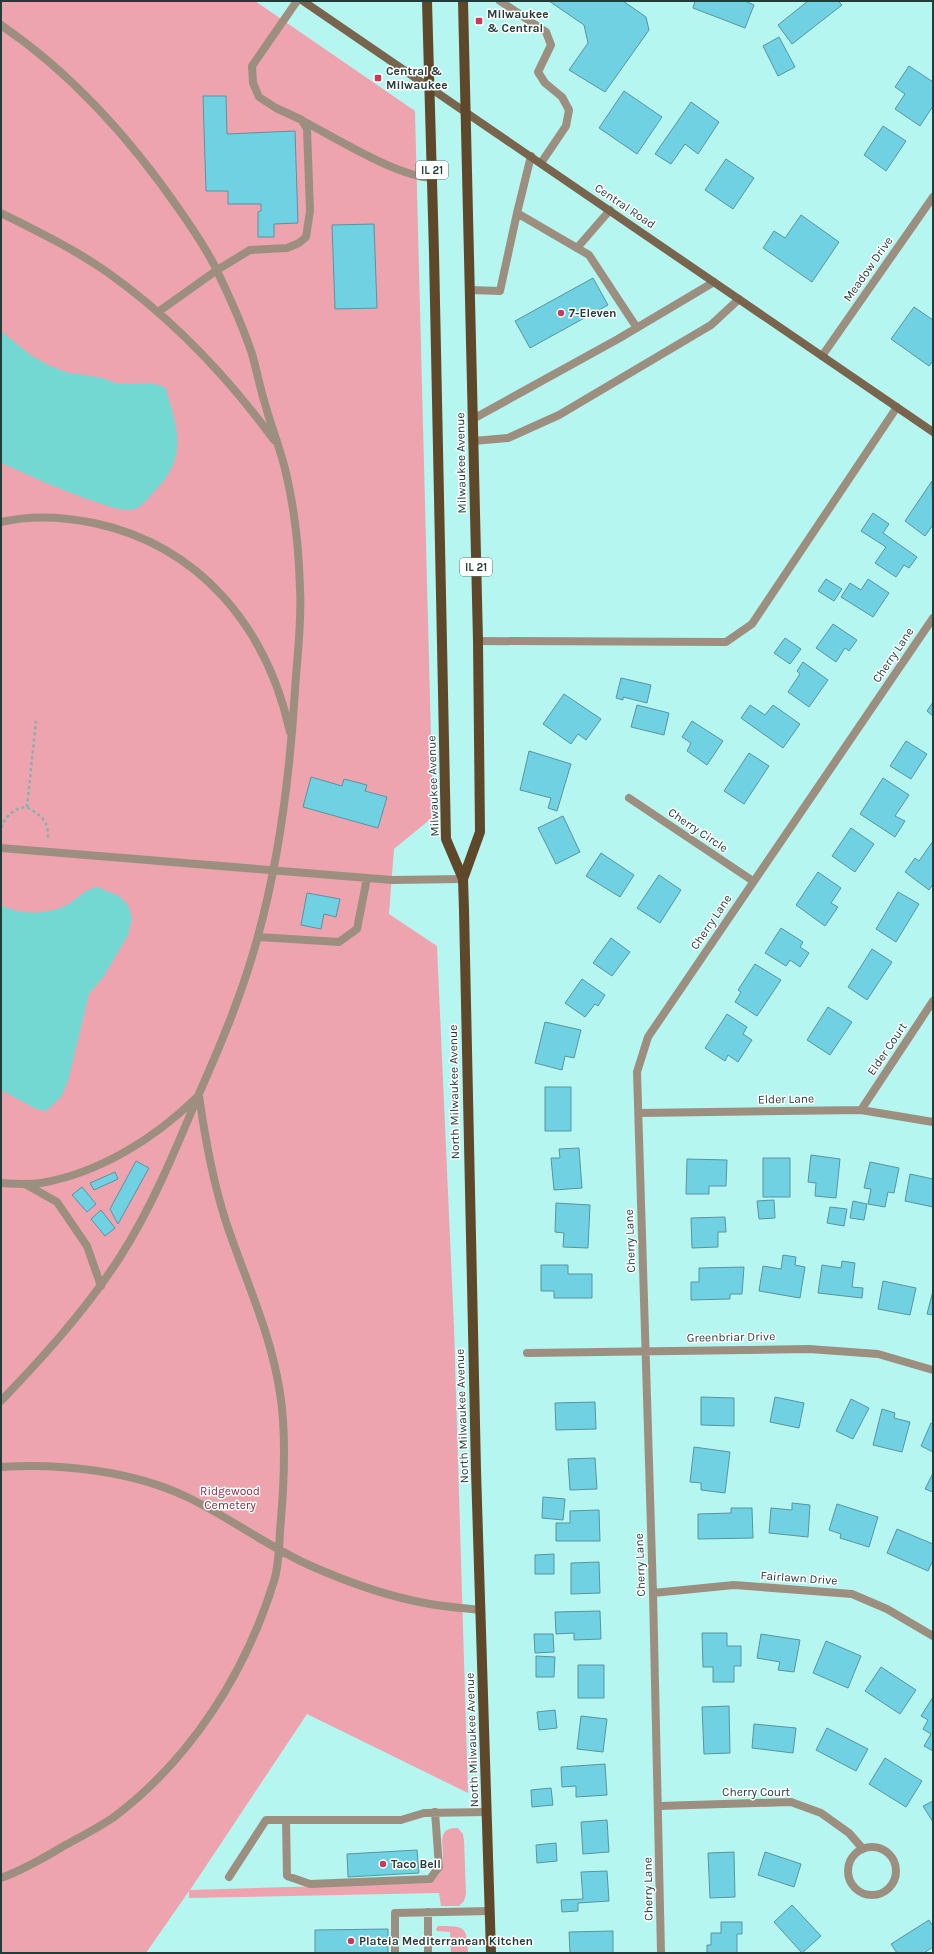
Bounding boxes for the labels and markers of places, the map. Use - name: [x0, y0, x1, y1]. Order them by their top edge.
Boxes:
- place label: Milwaukee & Central: [487, 7, 549, 35]
- marker: Milwaukee & Central: [474, 16, 484, 26]
- place label: Central & Milwaukee: [386, 64, 448, 92]
- marker: Central & Milwaukee: [373, 73, 383, 83]
- place label: 7-Eleven: [569, 306, 617, 320]
- marker: 7-Eleven: [556, 308, 566, 318]
- place label: Taco Bell: [391, 1857, 441, 1871]
- marker: Taco Bell: [378, 1859, 388, 1869]
- place label: Plateia Mediterranean Kitchen: [359, 1934, 533, 1948]
- marker: Plateia Mediterranean Kitchen: [346, 1936, 356, 1946]

